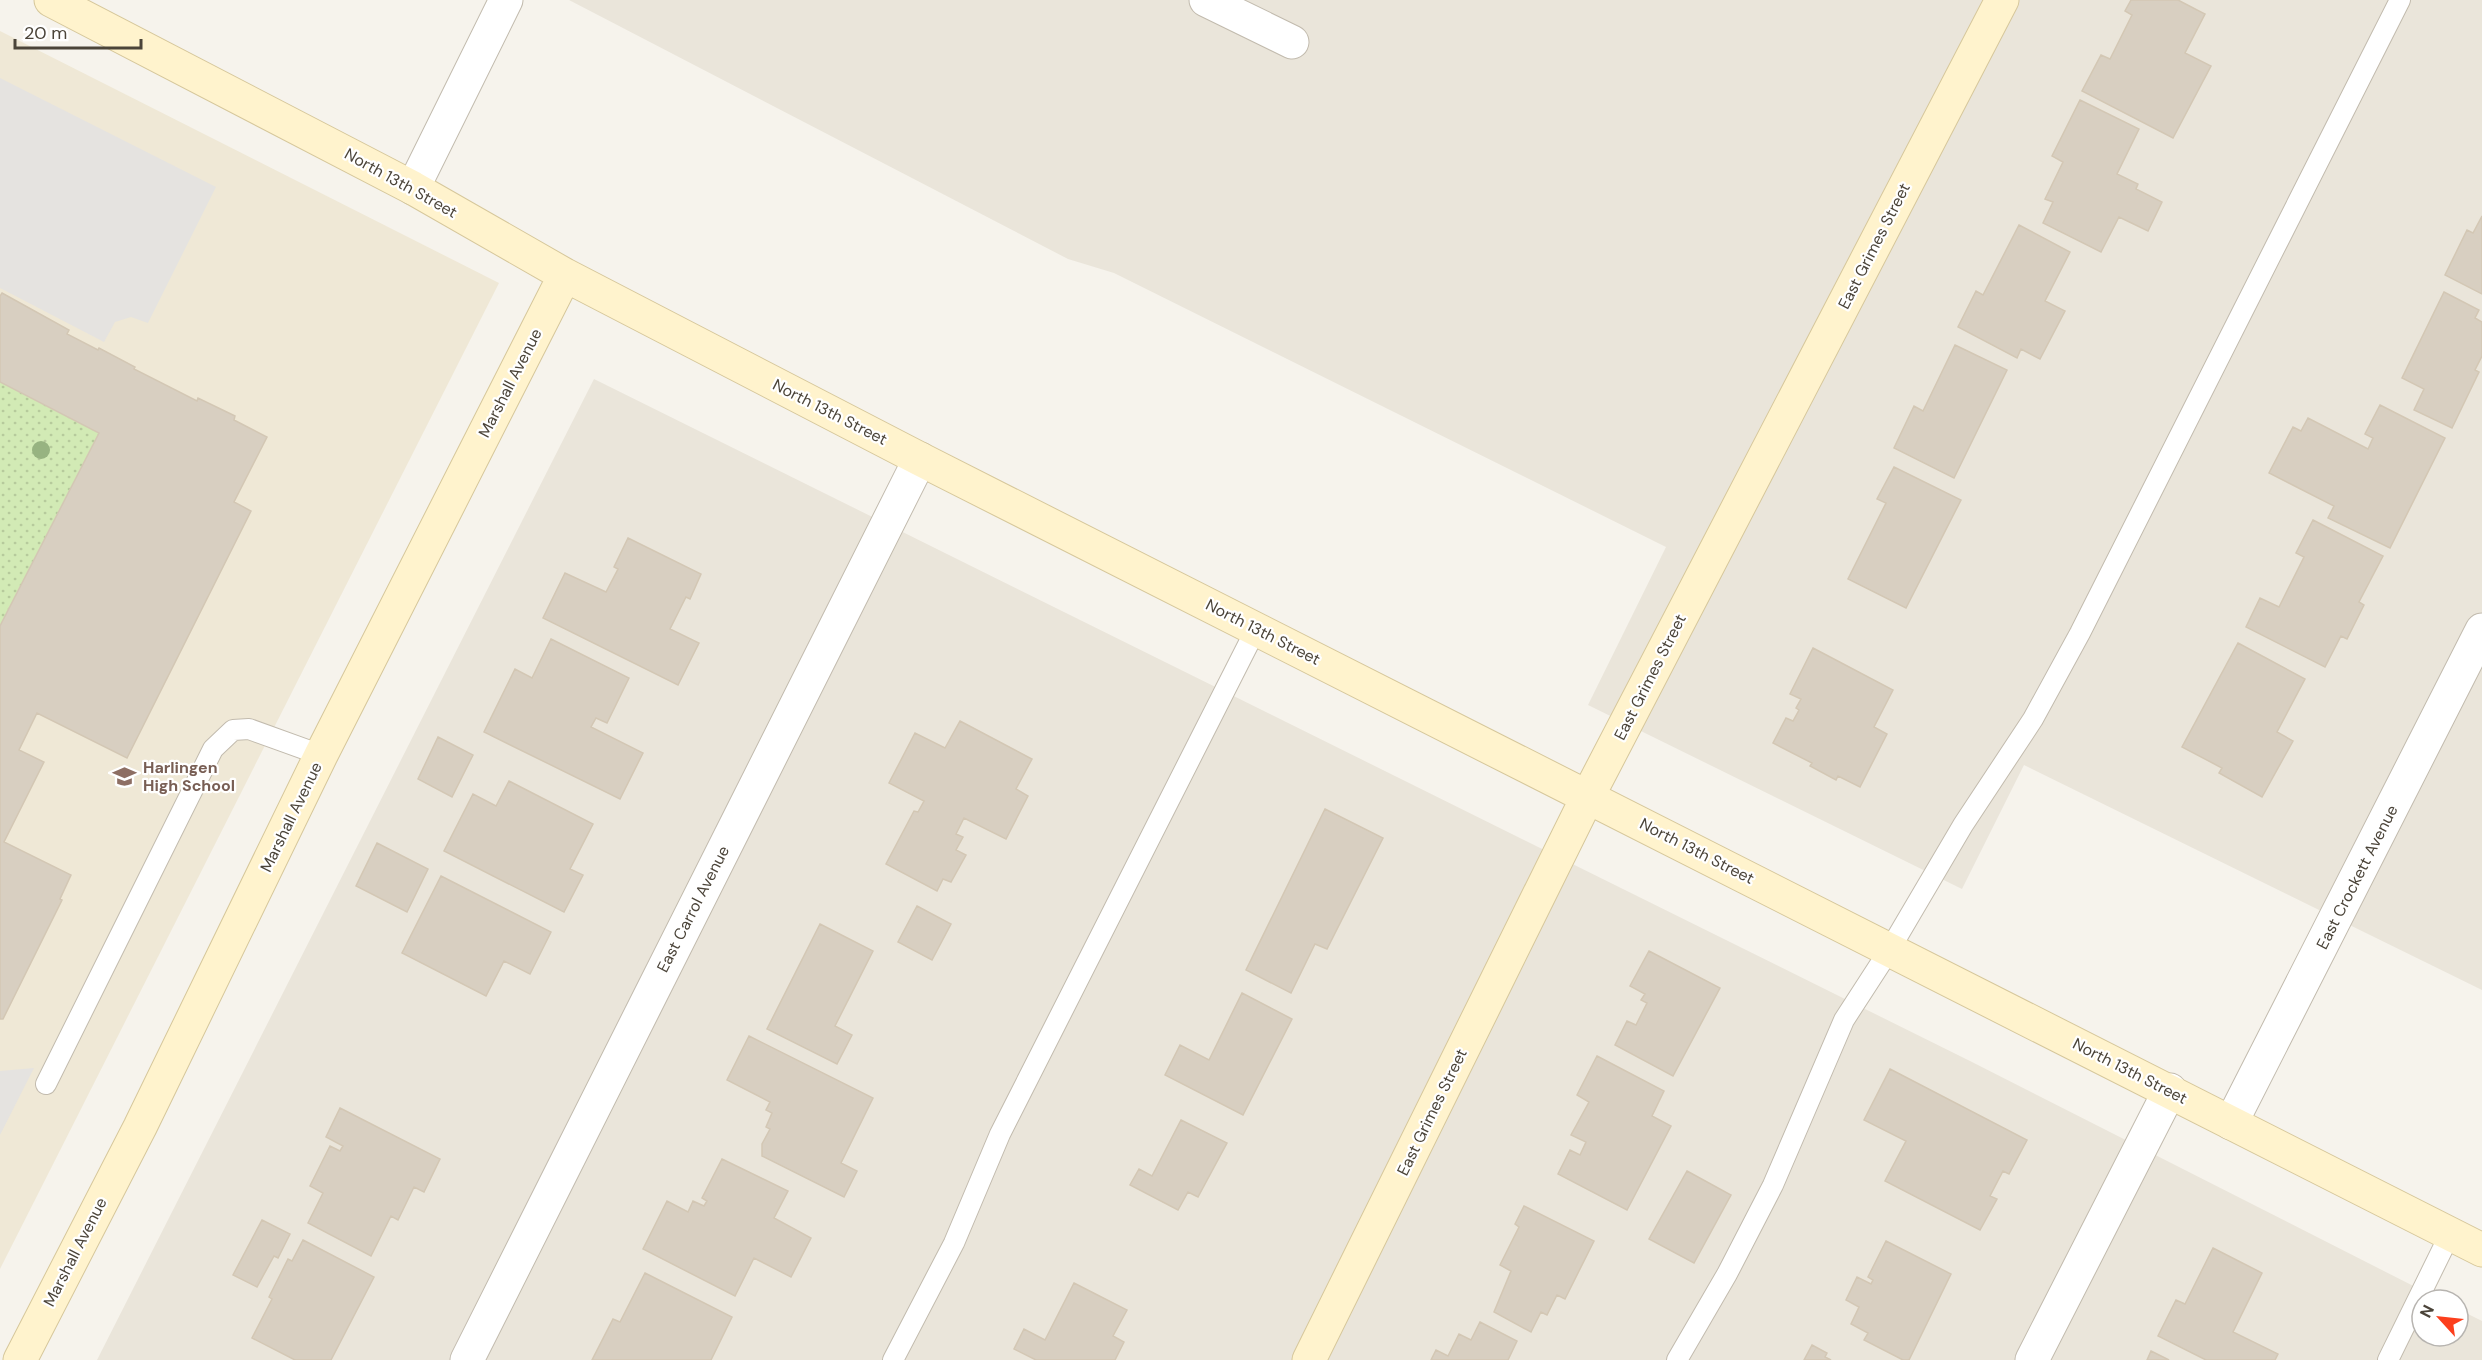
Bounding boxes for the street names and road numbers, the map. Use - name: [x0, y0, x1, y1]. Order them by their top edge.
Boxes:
- street label: North 13th Street: [341, 143, 461, 223]
- street label: East Grimes Street: [1833, 179, 1915, 313]
- street label: Marshall Avenue: [473, 325, 547, 441]
- street label: North 13th Street: [769, 374, 891, 450]
- street label: North 13th Street: [1202, 594, 1324, 670]
- street label: East Grimes Street: [1609, 610, 1691, 744]
- street label: Marshall Avenue: [255, 759, 327, 875]
- street label: East Crockett Avenue: [2312, 801, 2402, 953]
- street label: North 13th Street: [1636, 813, 1758, 889]
- street label: East Carrol Avenue: [652, 842, 734, 976]
- street label: North 13th Street: [2069, 1033, 2191, 1109]
- street label: East Grimes Street: [1392, 1045, 1472, 1179]
- street label: Marshall Avenue: [38, 1194, 112, 1310]

